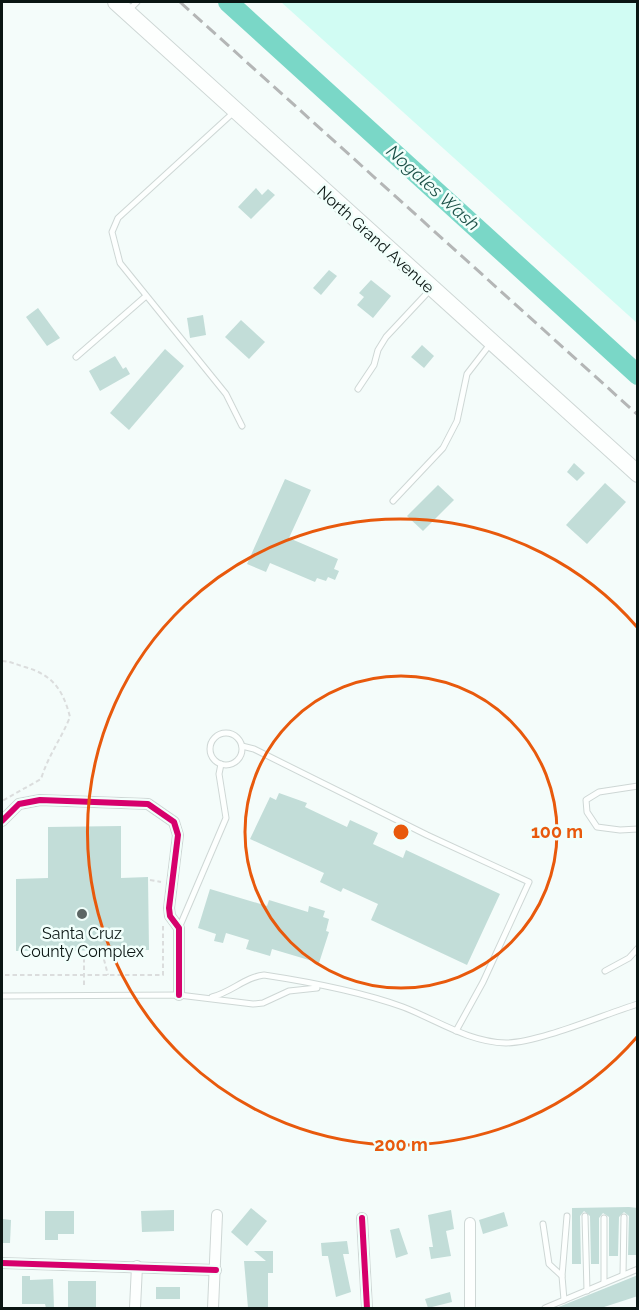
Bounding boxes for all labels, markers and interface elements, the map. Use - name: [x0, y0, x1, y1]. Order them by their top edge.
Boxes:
- water label: Nogales Wash: [383, 140, 484, 235]
- street label: North Grand Avenue: [313, 182, 438, 297]
- text: 100 m: [531, 821, 583, 842]
- centre of rings: [391, 822, 411, 842]
- marker: Santa Cruz County Complex: [75, 907, 89, 921]
- place label: Santa Cruz County Complex: [20, 924, 144, 961]
- text: 200 m: [374, 1134, 428, 1155]

